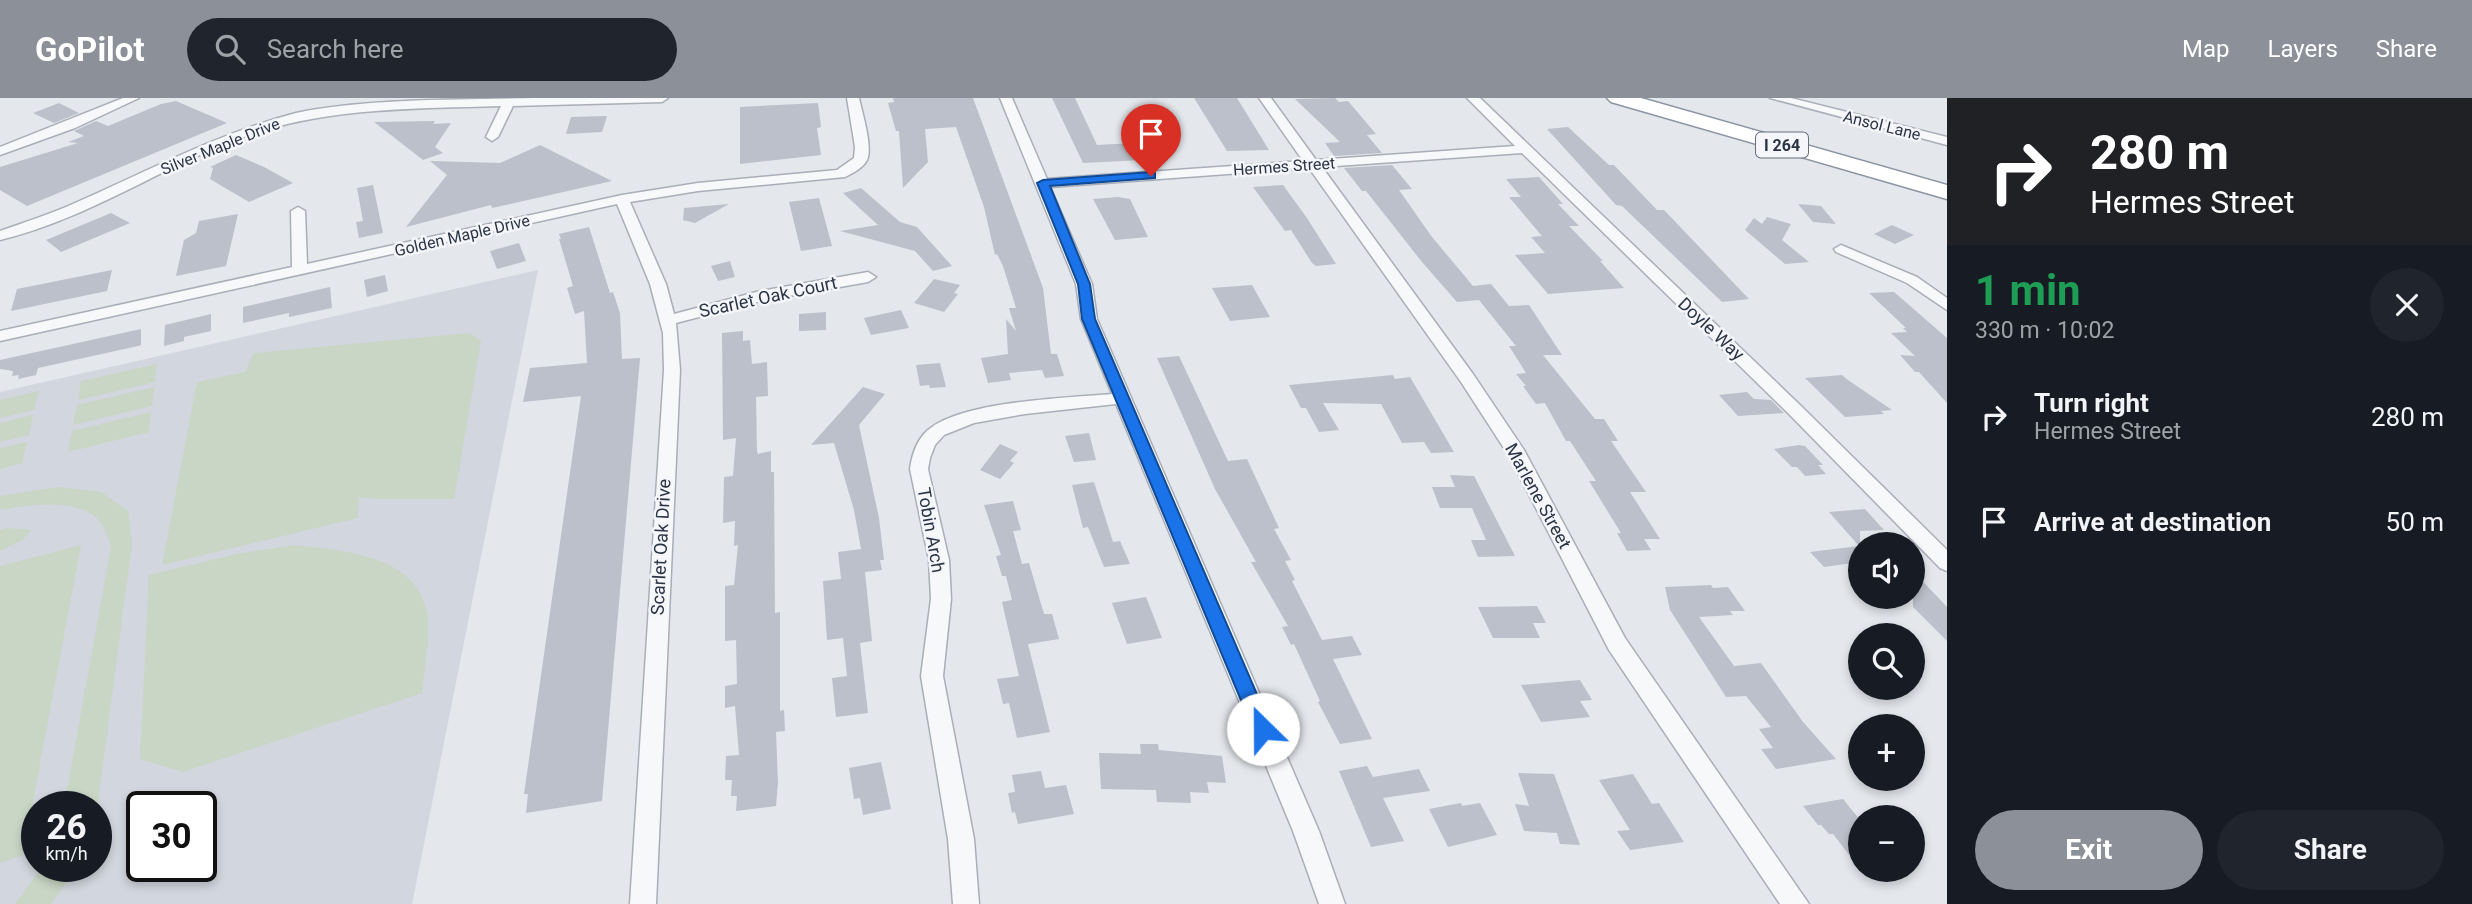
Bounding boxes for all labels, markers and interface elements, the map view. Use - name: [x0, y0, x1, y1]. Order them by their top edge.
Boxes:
- search box: [187, 18, 677, 81]
- text: GoPilot: [35, 30, 145, 69]
- icon: search: [211, 30, 249, 68]
- text: Search here: [267, 34, 403, 64]
- text: Map: [2182, 35, 2230, 63]
- text: Layers: [2268, 35, 2338, 63]
- text: Share: [2376, 35, 2437, 63]
- pin: [1121, 104, 1181, 176]
- street label: Ansol Lane: [1841, 107, 1923, 144]
- street label: Silver Maple Drive: [158, 114, 283, 179]
- icon: arrive: [1132, 115, 1170, 153]
- text: 280 m: [2090, 124, 2229, 181]
- icon: right: [1975, 126, 2066, 217]
- road number: I 264: [1756, 132, 1808, 158]
- street label: Hermes Street: [1232, 153, 1336, 180]
- text: Hermes Street: [2090, 183, 2295, 221]
- street label: Golden Maple Drive: [393, 211, 532, 260]
- text: 1 min: [1975, 266, 2081, 315]
- button: close: [2370, 268, 2444, 342]
- street label: Scarlet Oak Court: [697, 272, 839, 321]
- street label: Doyle Way: [1674, 293, 1749, 365]
- text: 330 m · 10:02: [1975, 317, 2114, 344]
- text: Turn right: [2034, 388, 2149, 418]
- icon: right: [1975, 398, 2013, 436]
- text: 280 m: [2371, 402, 2444, 432]
- text: Hermes Street: [2034, 418, 2181, 445]
- street label: Marlene Street: [1501, 440, 1576, 552]
- street label: Scarlet Oak Drive: [646, 478, 675, 616]
- street label: Tobin Arch: [914, 486, 949, 574]
- icon: arrive: [1975, 503, 2013, 541]
- text: Arrive at destination: [2034, 507, 2271, 537]
- text: 50 m: [2386, 507, 2444, 537]
- map controls: [1848, 532, 1925, 882]
- button: sound: [1848, 532, 1925, 609]
- button: search: [1848, 623, 1925, 700]
- position arrow: [1226, 692, 1300, 766]
- button: +: [1848, 714, 1925, 791]
- speed limit sign: 30: [126, 791, 217, 882]
- button: −: [1848, 805, 1925, 882]
- text: 26: [46, 807, 87, 848]
- button: Exit: [1975, 810, 2203, 890]
- button: Share: [2217, 810, 2444, 890]
- text: km/h: [45, 843, 88, 864]

